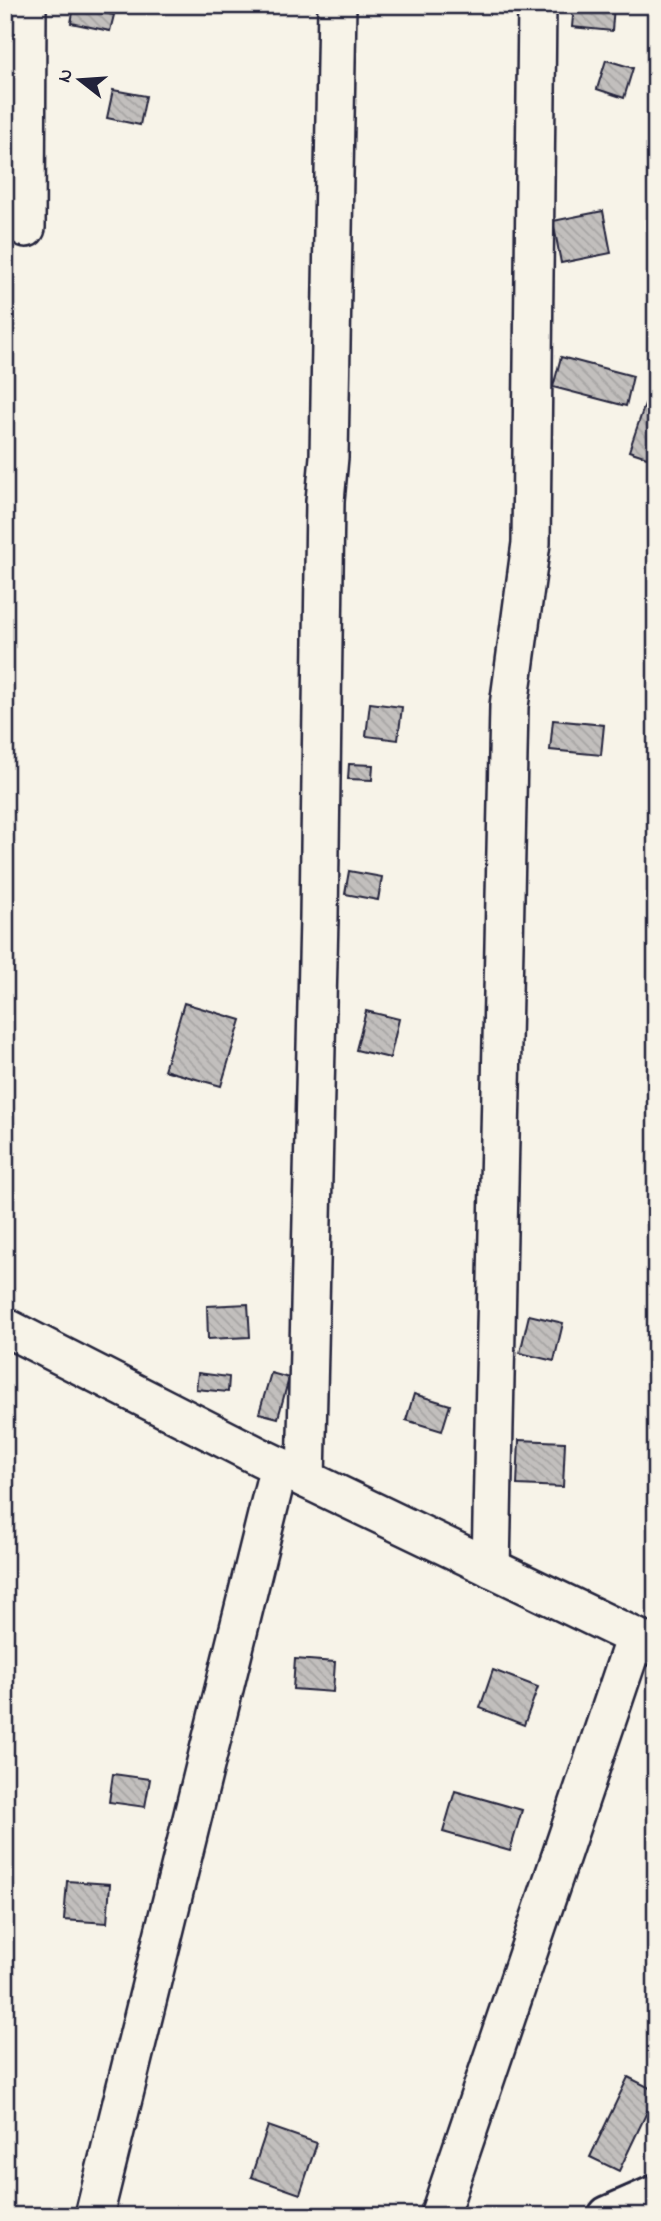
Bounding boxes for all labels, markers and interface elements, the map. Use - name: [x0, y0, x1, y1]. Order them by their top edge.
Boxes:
- north arrow: [46, 46, 116, 116]
- text: N: [51, 66, 81, 86]

